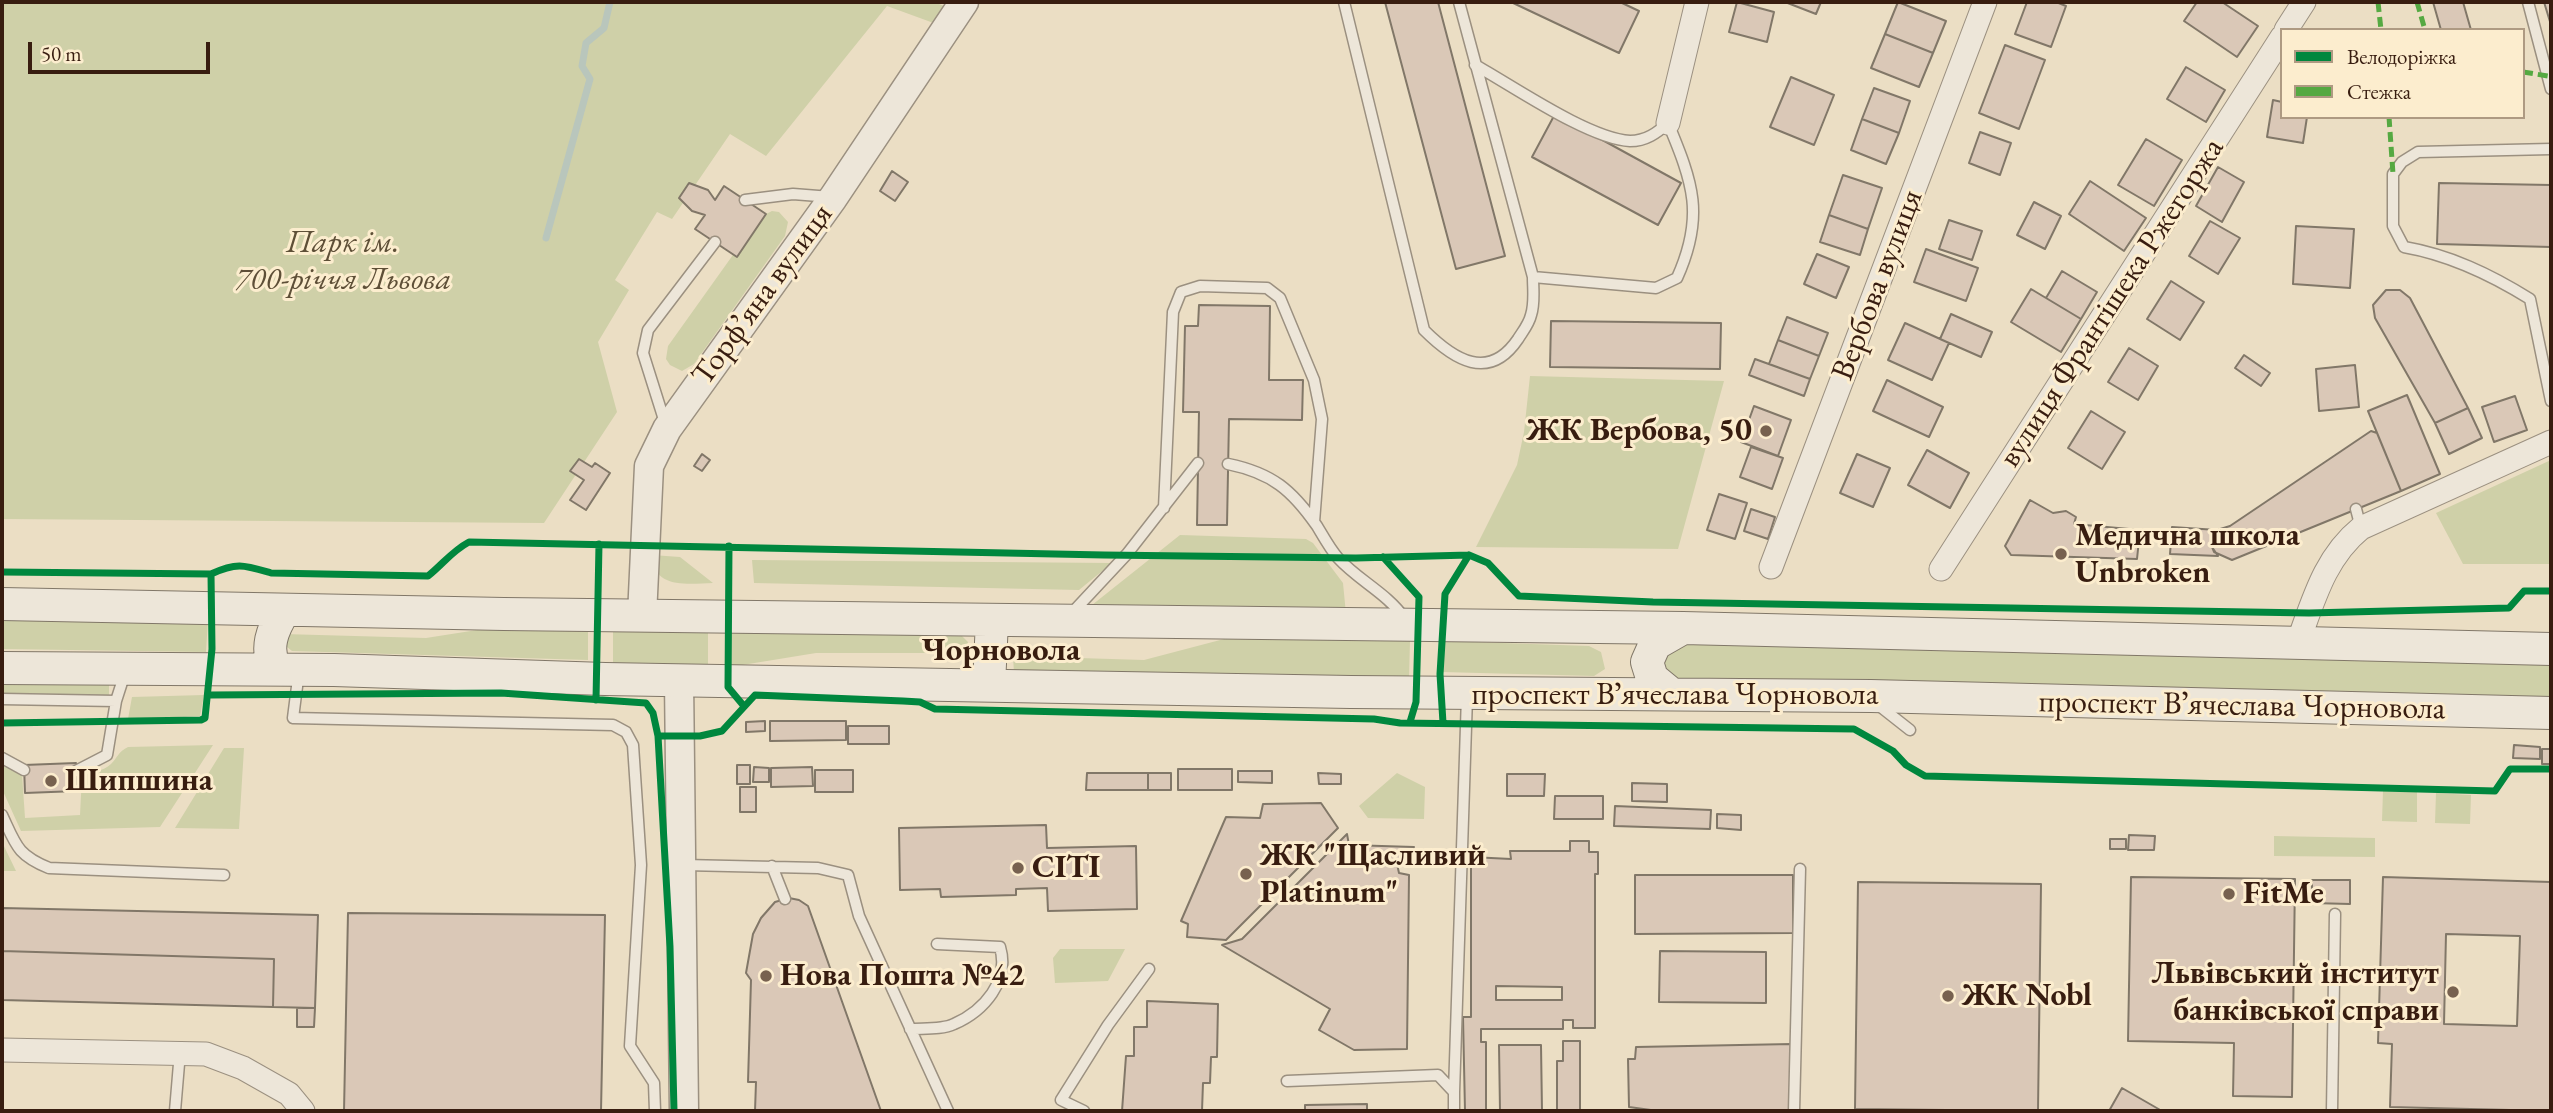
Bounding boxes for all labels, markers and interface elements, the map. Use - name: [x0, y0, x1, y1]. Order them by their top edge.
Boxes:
- scale bar: [32, 28, 214, 72]
- legend: [2280, 28, 2525, 119]
- text: 50 m: [41, 40, 82, 67]
- text: Велодоріжка: [2347, 43, 2456, 70]
- text: Стежка: [2347, 78, 2411, 105]
- street label: вулиця Франтішека Ржегоржа: [1991, 131, 2233, 475]
- street label: Вербова вулиця: [1824, 184, 1932, 386]
- street label: Торфʼяна вулиця: [684, 197, 842, 393]
- park label: Парк ім. 700-річчя Львова: [235, 224, 451, 299]
- place label: ЖК Вербова, 50: [1527, 412, 1752, 450]
- marker: ЖК Вербова, 50: [1758, 423, 1774, 439]
- place label: Медична школа Unbroken: [2075, 517, 2300, 592]
- marker: Медична школа Unbroken: [2053, 546, 2069, 562]
- district label: Чорновола: [922, 631, 1080, 671]
- street label: проспект Вʼячеслава Чорновола: [1471, 676, 1879, 714]
- street label: проспект Вʼячеслава Чорновола: [2038, 683, 2446, 729]
- place label: Шипшина: [65, 762, 213, 800]
- marker: Шипшина: [43, 773, 59, 789]
- place label: ЖК "Щасливий Platinum": [1260, 837, 1486, 912]
- place label: CITI: [1032, 849, 1100, 887]
- marker: CITI: [1010, 860, 1026, 876]
- marker: ЖК "Щасливий Platinum": [1238, 866, 1254, 882]
- place label: FitMe: [2243, 875, 2324, 913]
- marker: FitMe: [2221, 886, 2237, 902]
- place label: Львівський інститут банківської справи: [2151, 955, 2439, 1030]
- place label: Нова Пошта №42: [780, 957, 1025, 995]
- marker: Нова Пошта №42: [758, 968, 774, 984]
- place label: ЖК Nobl: [1962, 977, 2092, 1015]
- marker: Львівський інститут банківської справи: [2445, 984, 2461, 1000]
- marker: ЖК Nobl: [1940, 988, 1956, 1004]

